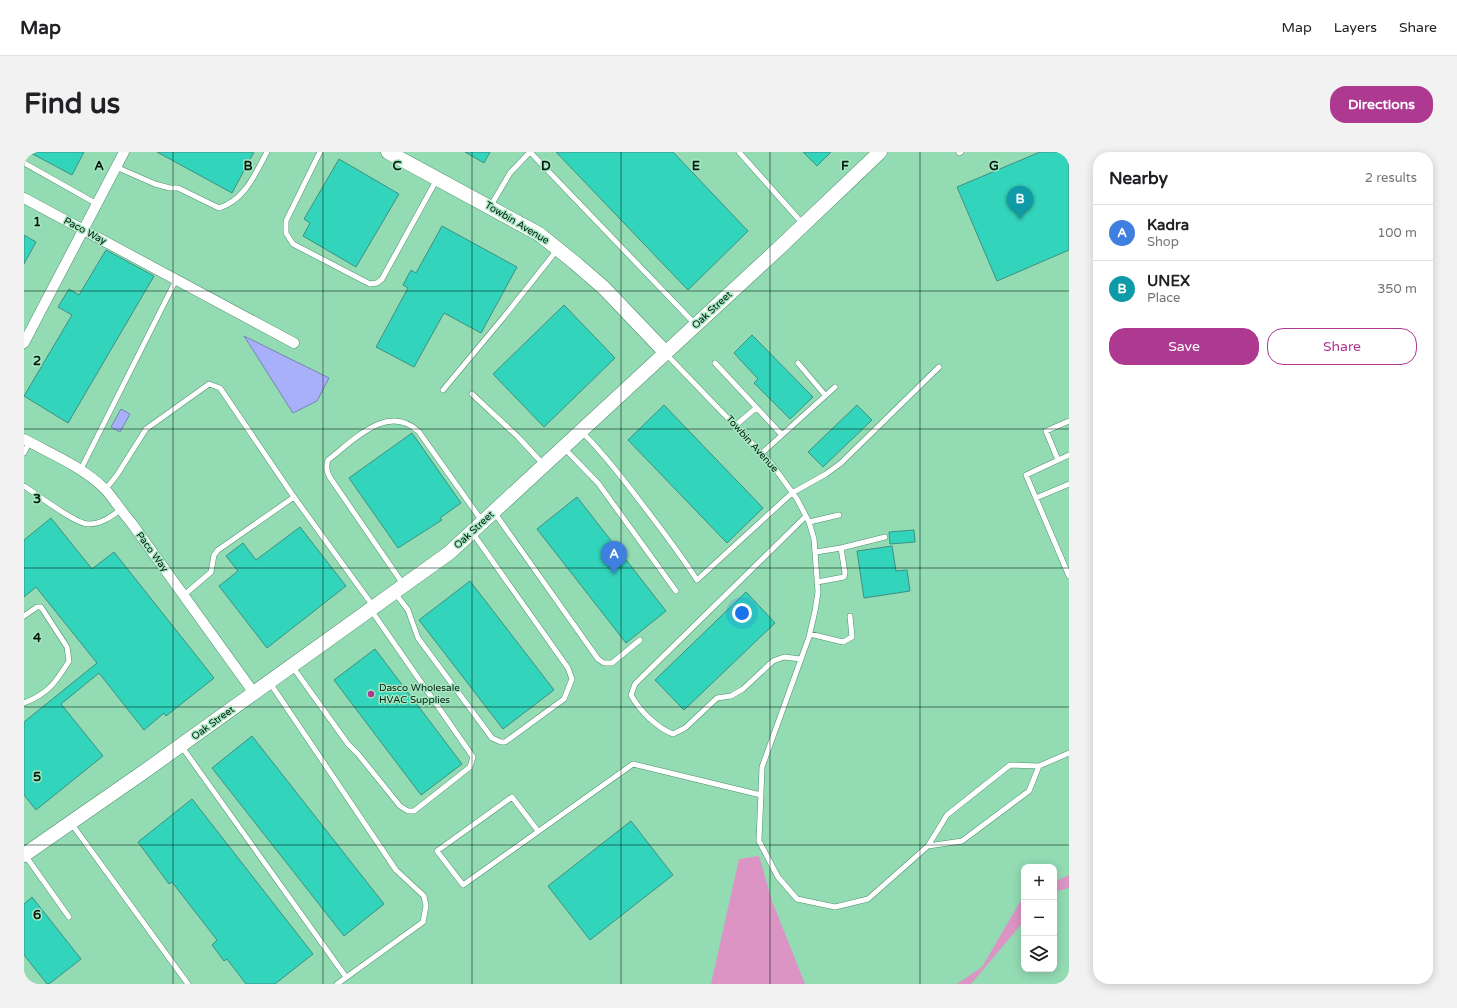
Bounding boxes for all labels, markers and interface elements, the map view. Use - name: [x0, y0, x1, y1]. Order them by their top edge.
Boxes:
- text: Map: [20, 17, 61, 39]
- text: Map: [1282, 19, 1312, 36]
- text: Layers: [1334, 19, 1377, 36]
- text: Share: [1399, 19, 1437, 36]
- button: Directions: [1330, 86, 1433, 123]
- text: Find us: [24, 87, 120, 121]
- text: A: [94, 158, 104, 174]
- text: B: [243, 158, 253, 174]
- text: C: [392, 158, 402, 174]
- text: D: [541, 158, 551, 174]
- text: E: [692, 158, 700, 174]
- text: F: [841, 158, 849, 174]
- text: G: [989, 158, 999, 174]
- text: Nearby: [1109, 168, 1168, 189]
- text: 2 results: [1365, 170, 1417, 186]
- pin: B: [1007, 186, 1033, 219]
- street label: Towbin Avenue: [483, 199, 552, 247]
- text: 1: [33, 214, 41, 230]
- street label: Paco Way: [62, 215, 109, 248]
- text: Kadra: [1147, 216, 1189, 234]
- text: A: [1117, 225, 1127, 241]
- text: 100 m: [1377, 225, 1417, 241]
- text: Shop: [1147, 234, 1179, 250]
- text: UNEX: [1147, 272, 1190, 290]
- text: B: [1117, 281, 1127, 297]
- text: 350 m: [1377, 281, 1417, 297]
- street label: Oak Street: [690, 288, 735, 332]
- text: Place: [1147, 290, 1180, 306]
- button: Save: [1109, 328, 1259, 365]
- button: Share: [1267, 328, 1417, 365]
- text: 2: [33, 353, 41, 369]
- street label: Towbin Avenue: [723, 413, 781, 475]
- text: 3: [33, 491, 41, 507]
- street label: Oak Street: [452, 508, 497, 552]
- street label: Paco Way: [133, 530, 171, 575]
- pin: A: [601, 541, 627, 574]
- your location: [732, 603, 752, 623]
- text: 4: [33, 630, 42, 646]
- place label: Dasco Wholesale HVAC Supplies: [379, 682, 460, 706]
- marker: Dasco Wholesale HVAC Supplies: [366, 689, 376, 699]
- street label: Oak Street: [189, 703, 237, 743]
- text: 5: [33, 769, 41, 785]
- map controls: [1021, 864, 1057, 972]
- button: +: [1021, 864, 1057, 900]
- button: −: [1021, 900, 1057, 936]
- text: 6: [33, 907, 41, 923]
- button: layers: [1021, 936, 1057, 972]

